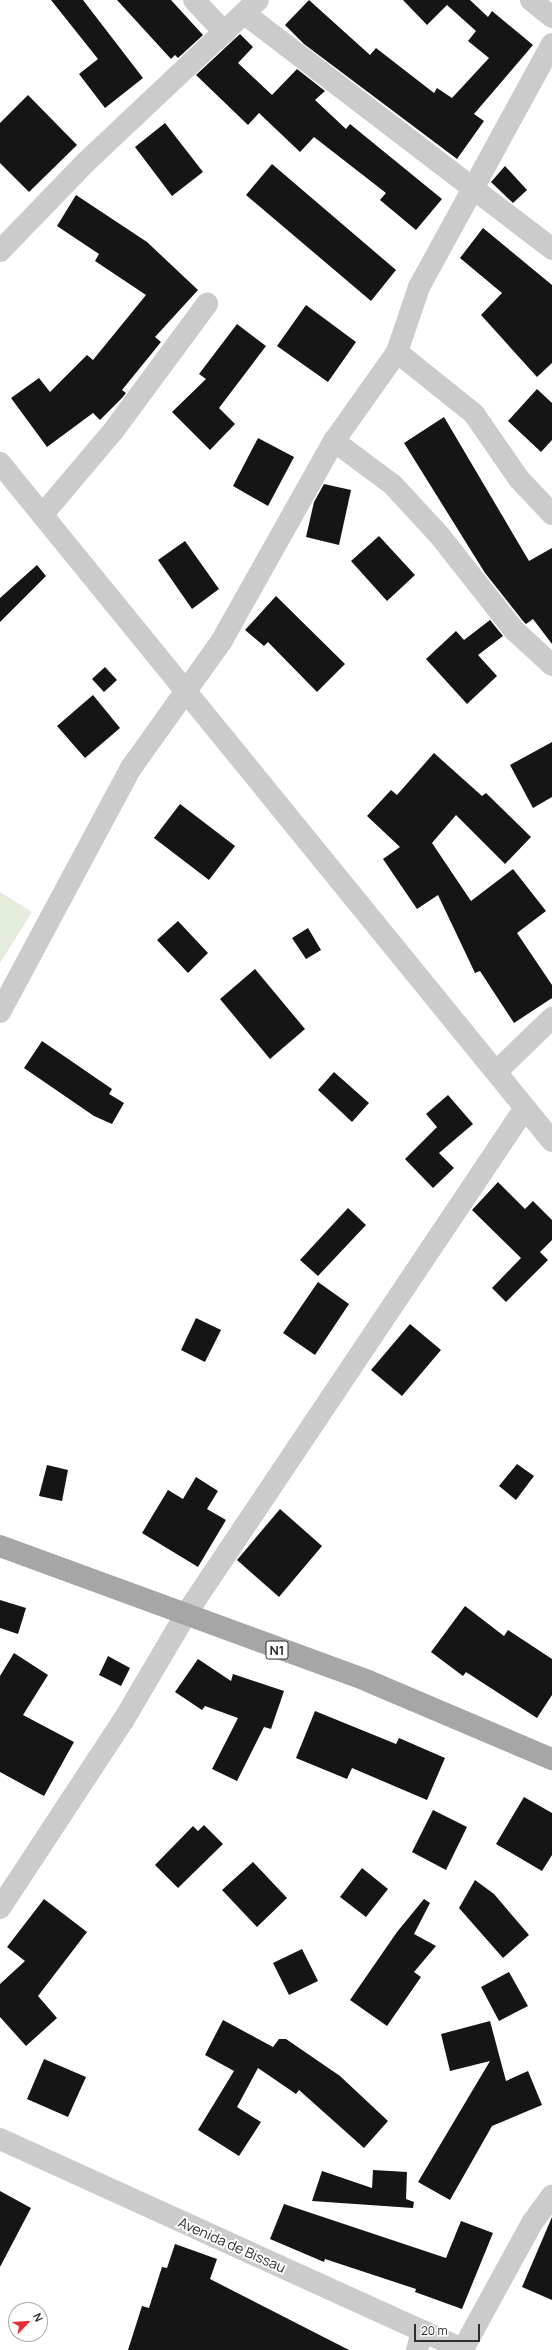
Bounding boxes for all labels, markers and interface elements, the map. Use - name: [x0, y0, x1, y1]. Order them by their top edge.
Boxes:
- road number: N1: [265, 1639, 289, 1661]
- street label: Avenida de Bissau: [176, 2214, 288, 2276]
- north arrow: [8, 2302, 48, 2342]
- text: N: [30, 2310, 47, 2324]
- scale bar: [416, 2316, 482, 2342]
- text: 20 m: [421, 2322, 448, 2339]

